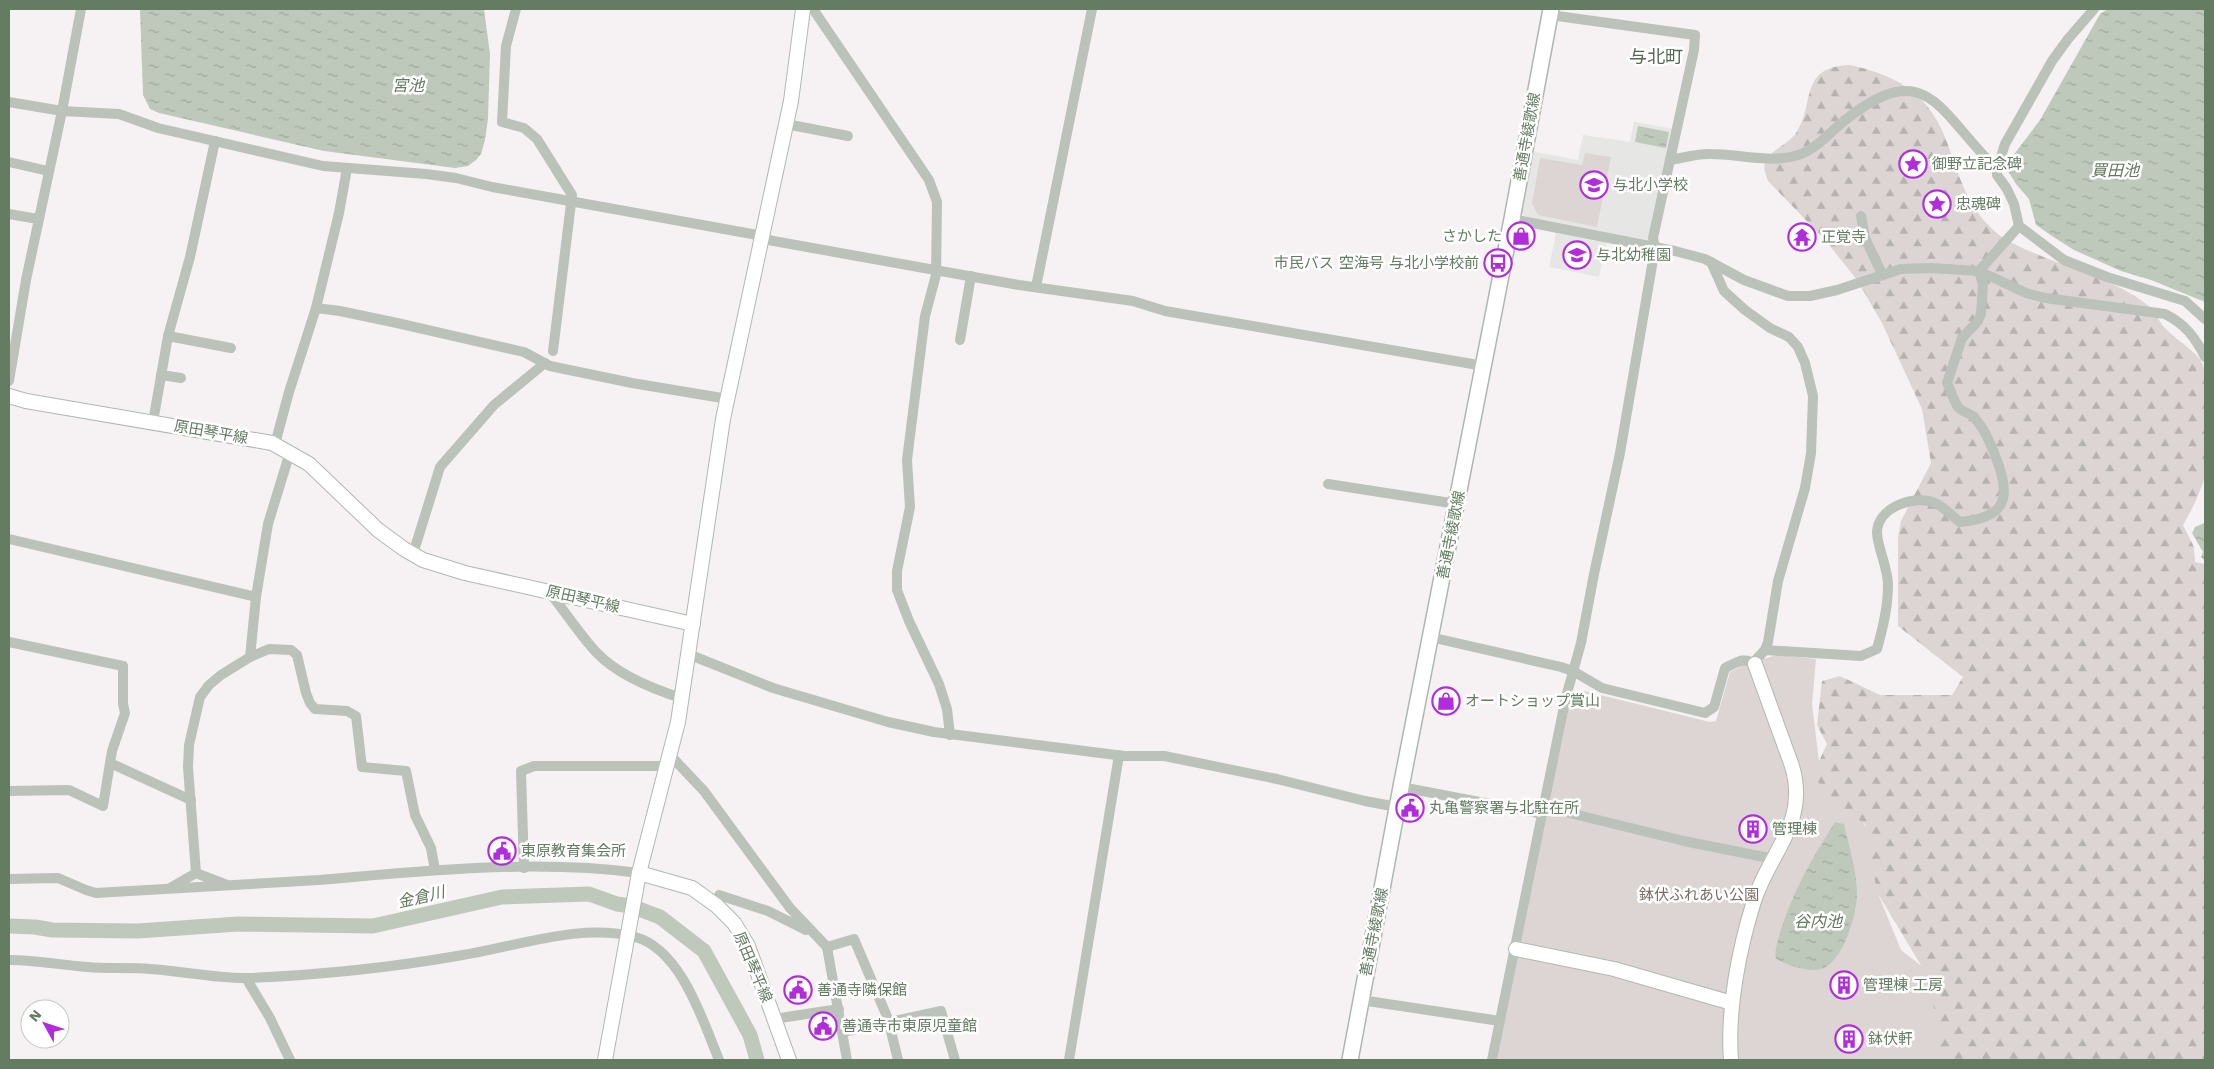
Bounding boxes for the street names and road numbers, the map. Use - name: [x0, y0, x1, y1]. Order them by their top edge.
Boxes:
- street label: 善通寺綾歌線: [1510, 91, 1544, 183]
- street label: 原田琴平線: [172, 417, 250, 447]
- street label: 善通寺綾歌線: [1434, 489, 1468, 581]
- street label: 原田琴平線: [544, 582, 622, 616]
- street label: 善通寺綾歌線: [1357, 886, 1391, 978]
- street label: 原田琴平線: [730, 929, 776, 1005]

